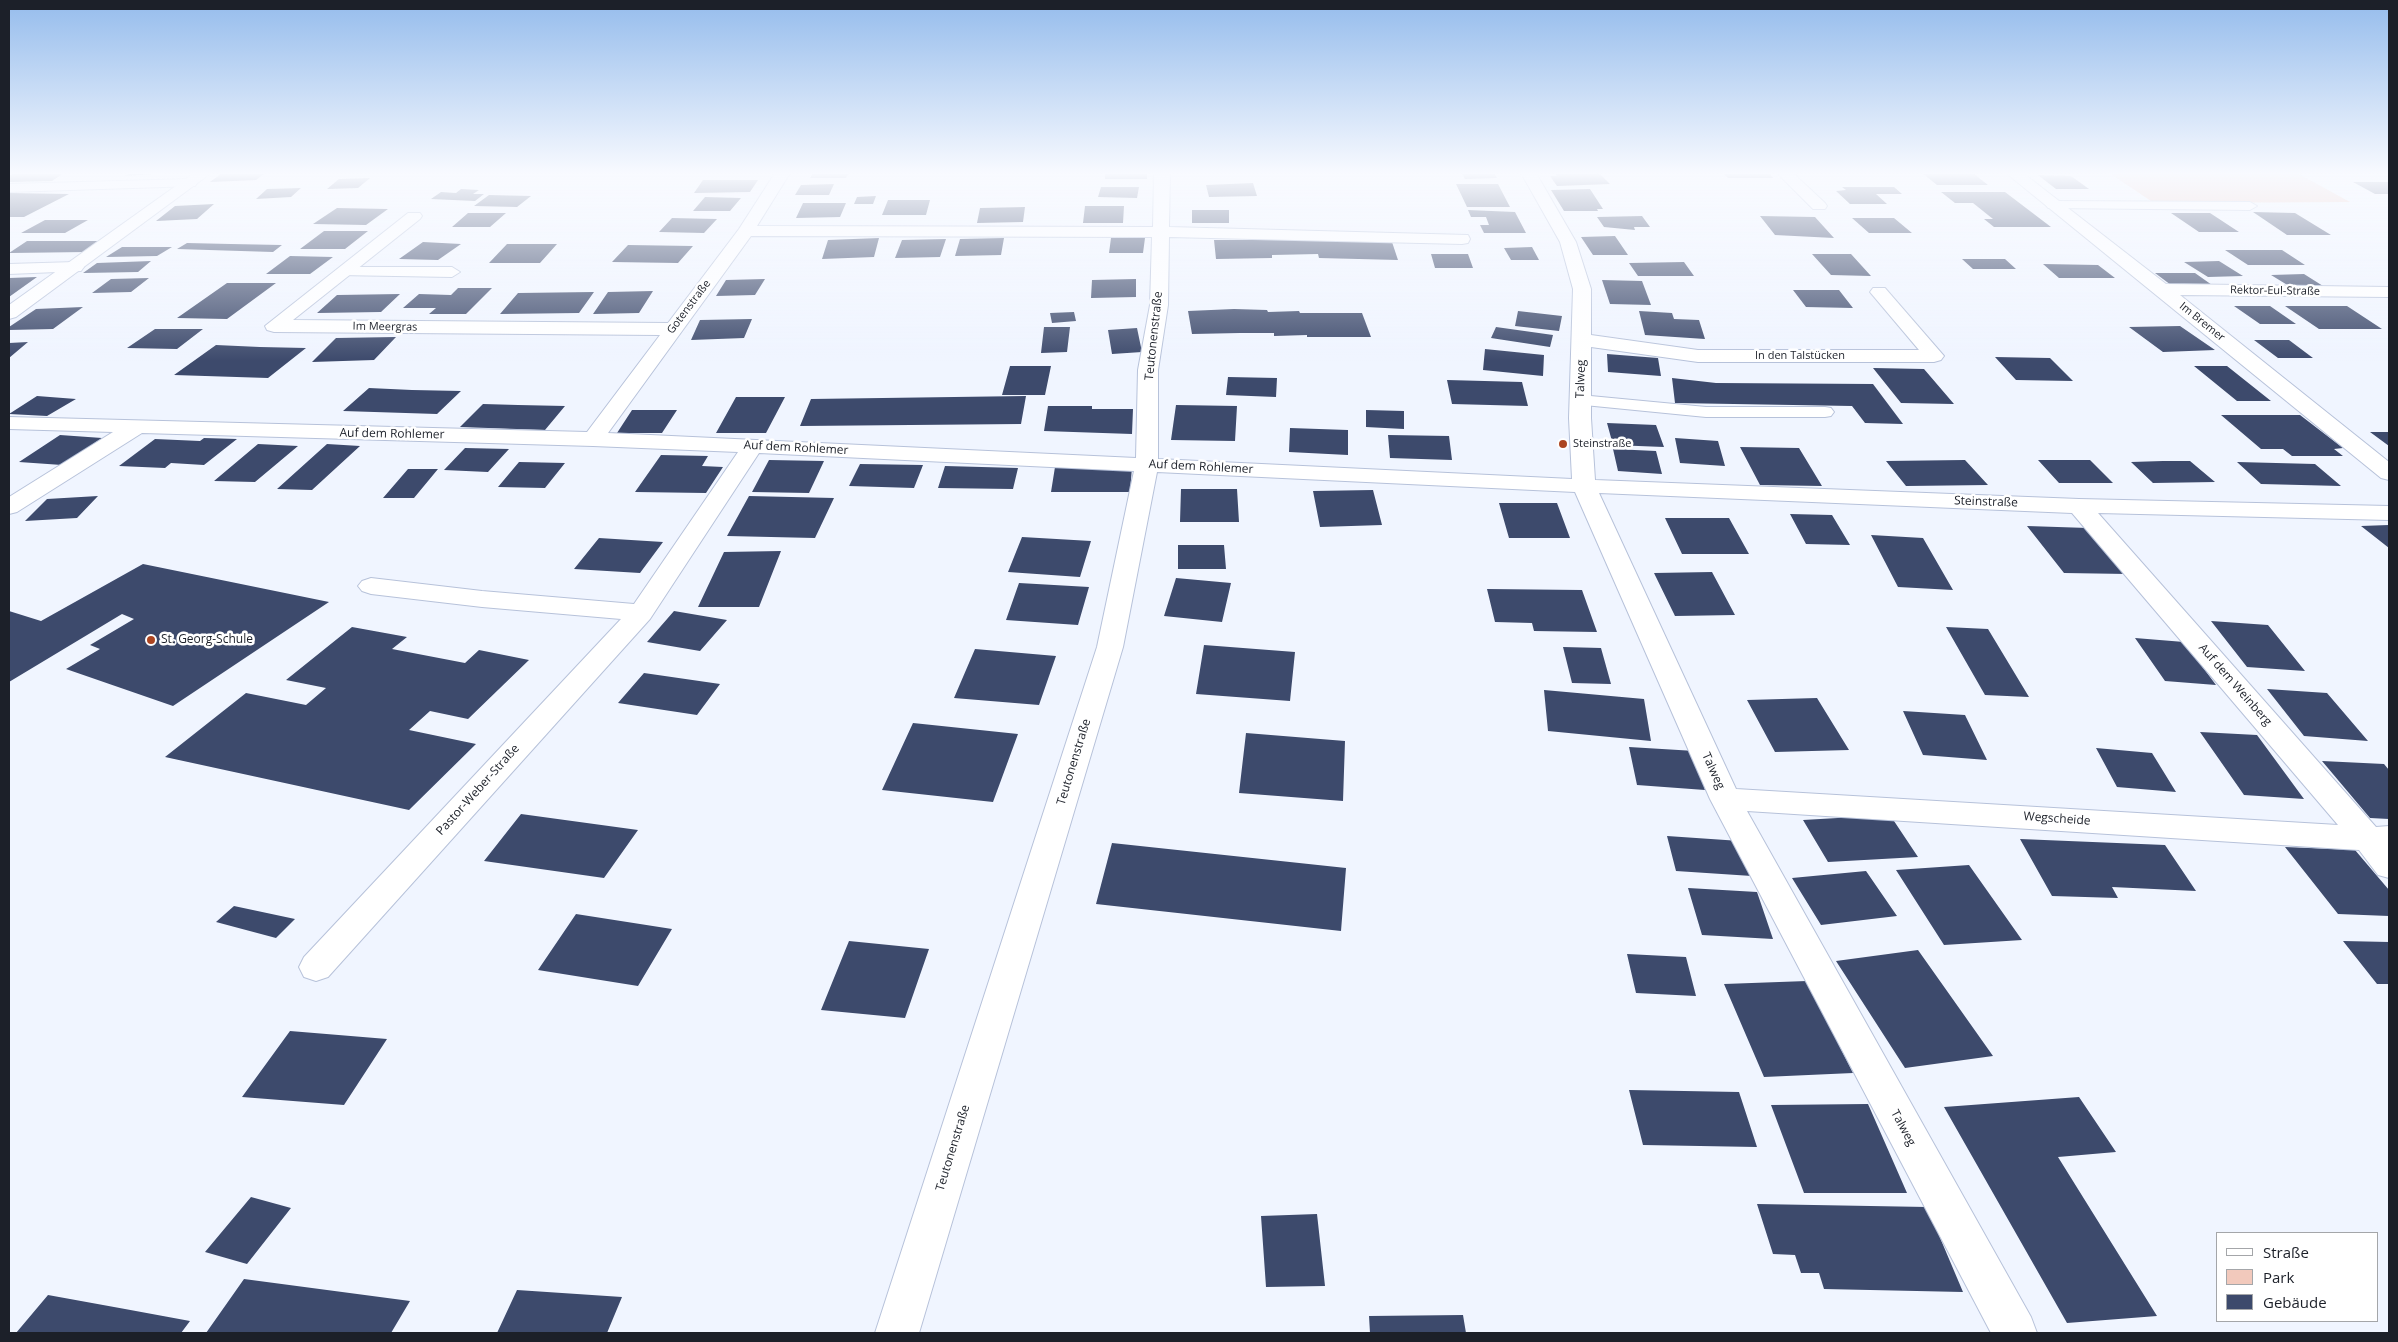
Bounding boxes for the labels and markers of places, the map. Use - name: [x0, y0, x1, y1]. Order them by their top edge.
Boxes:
- place label: Steinstraße: [1573, 437, 1631, 451]
- marker: Steinstraße: [1557, 438, 1569, 450]
- place label: St. Georg-Schule: [161, 633, 253, 647]
- marker: St. Georg-Schule: [145, 634, 157, 646]

